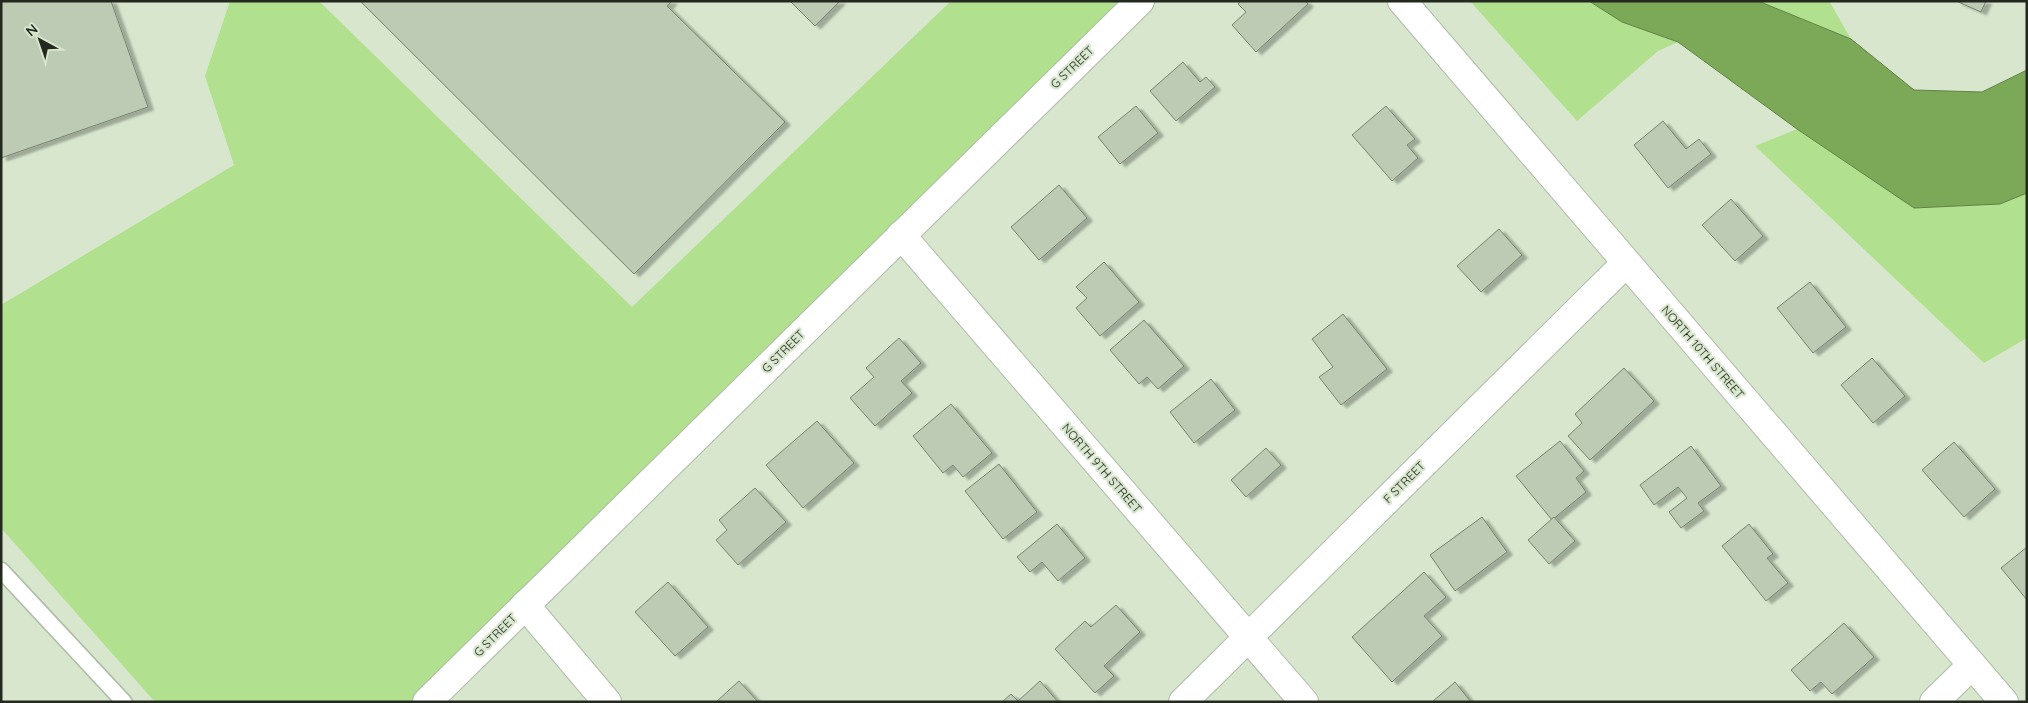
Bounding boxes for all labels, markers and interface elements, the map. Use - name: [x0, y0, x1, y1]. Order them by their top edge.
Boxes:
- north arrow: [15, 15, 65, 65]
- text: N: [22, 20, 41, 40]
- street label: G STREET: [1047, 43, 1097, 91]
- street label: NORTH 10TH STREET: [1659, 302, 1747, 402]
- street label: G STREET: [758, 326, 808, 376]
- street label: NORTH 9TH STREET: [1059, 420, 1145, 516]
- street label: F STREET: [1380, 458, 1428, 506]
- street label: G STREET: [470, 610, 520, 660]

